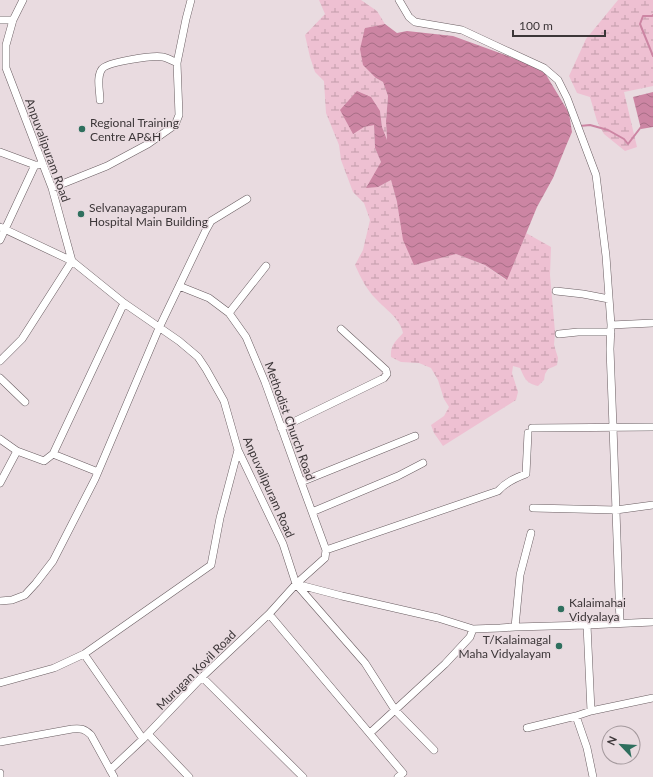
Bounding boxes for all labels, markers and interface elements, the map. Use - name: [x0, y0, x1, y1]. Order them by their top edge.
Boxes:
- scale bar: [513, 12, 605, 38]
- text: 100 m: [519, 18, 553, 33]
- street label: Anpuvalipuram Road: [22, 96, 74, 204]
- place label: Regional Training Centre AP&H: [90, 115, 179, 144]
- marker: Regional Training Centre AP&H: [77, 124, 87, 134]
- place label: Selvanayagapuram Hospital Main Building: [89, 200, 208, 229]
- marker: Selvanayagapuram Hospital Main Building: [76, 209, 86, 219]
- street label: Methodist Church Road: [262, 360, 318, 482]
- street label: Anpuvalipuram Road: [240, 434, 298, 540]
- place label: Kalaimahai Vidyalaya: [569, 595, 626, 624]
- marker: Kalaimahai Vidyalaya: [556, 604, 566, 614]
- street label: Murugan Kovil Road: [153, 627, 239, 713]
- place label: T/Kalaimagal Maha Vidyalayam: [458, 632, 551, 661]
- marker: T/Kalaimagal Maha Vidyalayam: [554, 641, 564, 651]
- north arrow: [601, 725, 641, 765]
- text: N: [604, 734, 619, 747]

